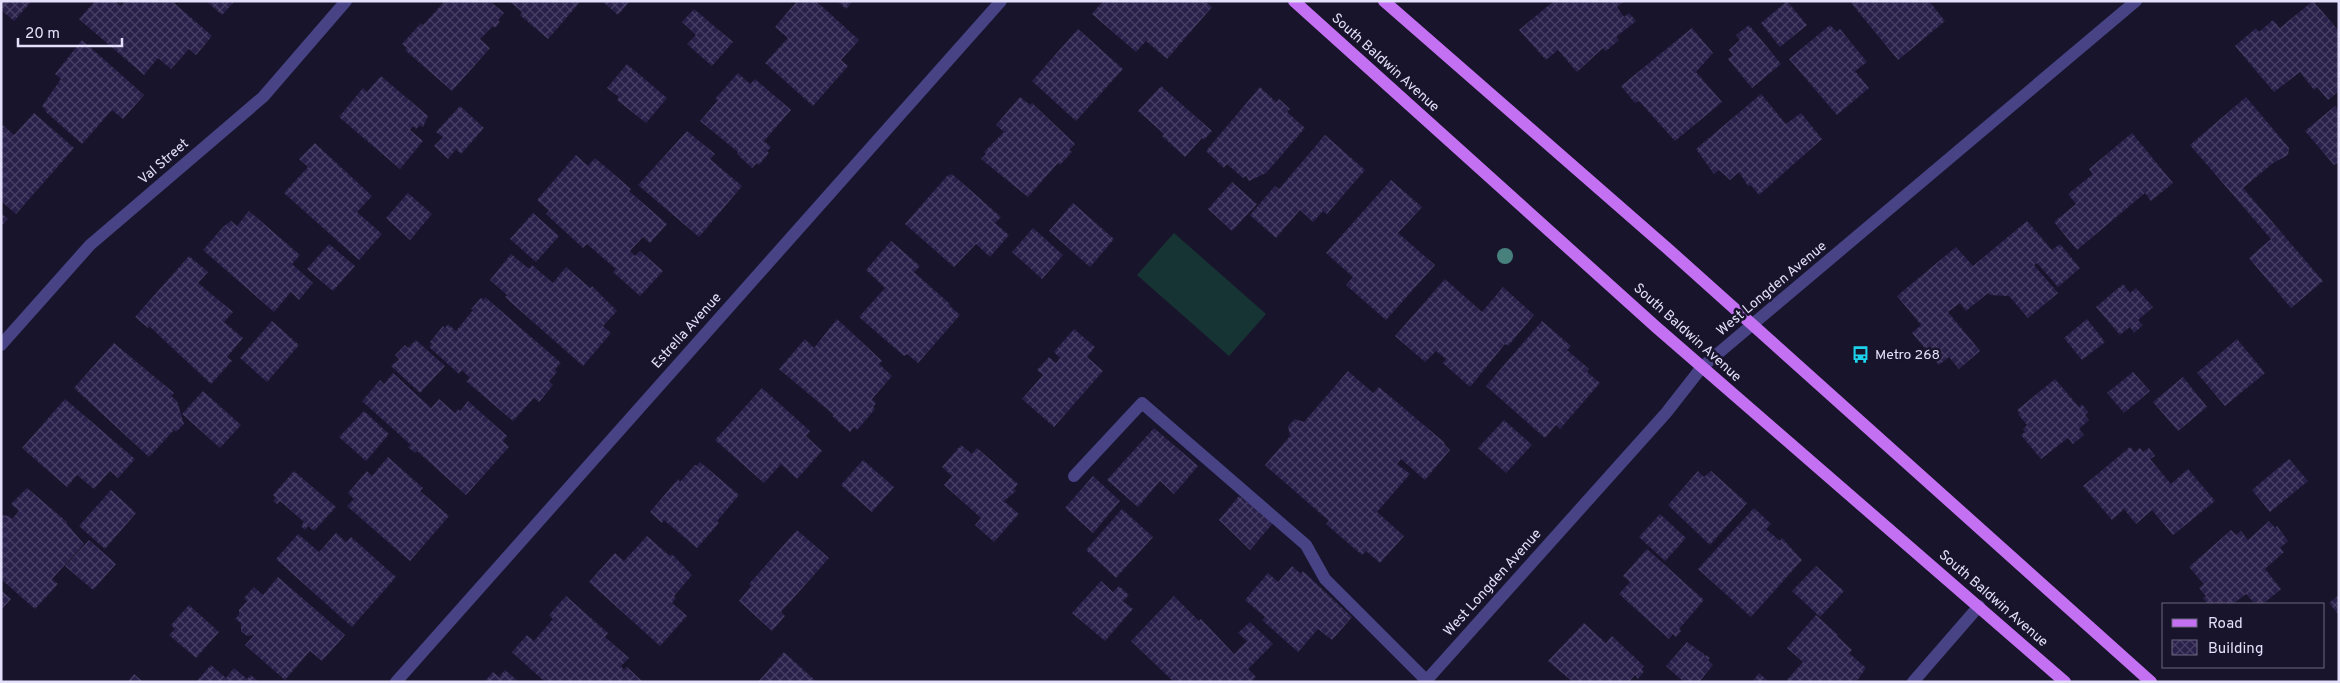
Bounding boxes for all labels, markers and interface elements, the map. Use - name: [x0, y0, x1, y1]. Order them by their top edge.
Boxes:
- street label: South Baldwin Avenue: [1328, 10, 1442, 116]
- scale bar: [18, 15, 121, 47]
- text: 20 m: [25, 25, 60, 44]
- street label: Val Street: [135, 136, 193, 188]
- street label: West Longden Avenue: [1714, 238, 1830, 340]
- street label: South Baldwin Avenue: [1630, 280, 1744, 386]
- street label: Estrella Avenue: [649, 290, 725, 372]
- bus stop icon: Metro 268: [1851, 345, 1871, 365]
- place label: Metro 268: [1875, 347, 1940, 364]
- street label: West Longden Avenue: [1440, 526, 1546, 640]
- street label: South Baldwin Avenue: [1935, 547, 2051, 651]
- legend: [2162, 603, 2325, 668]
- text: Road: [2208, 615, 2243, 634]
- text: Building: [2208, 640, 2263, 659]

